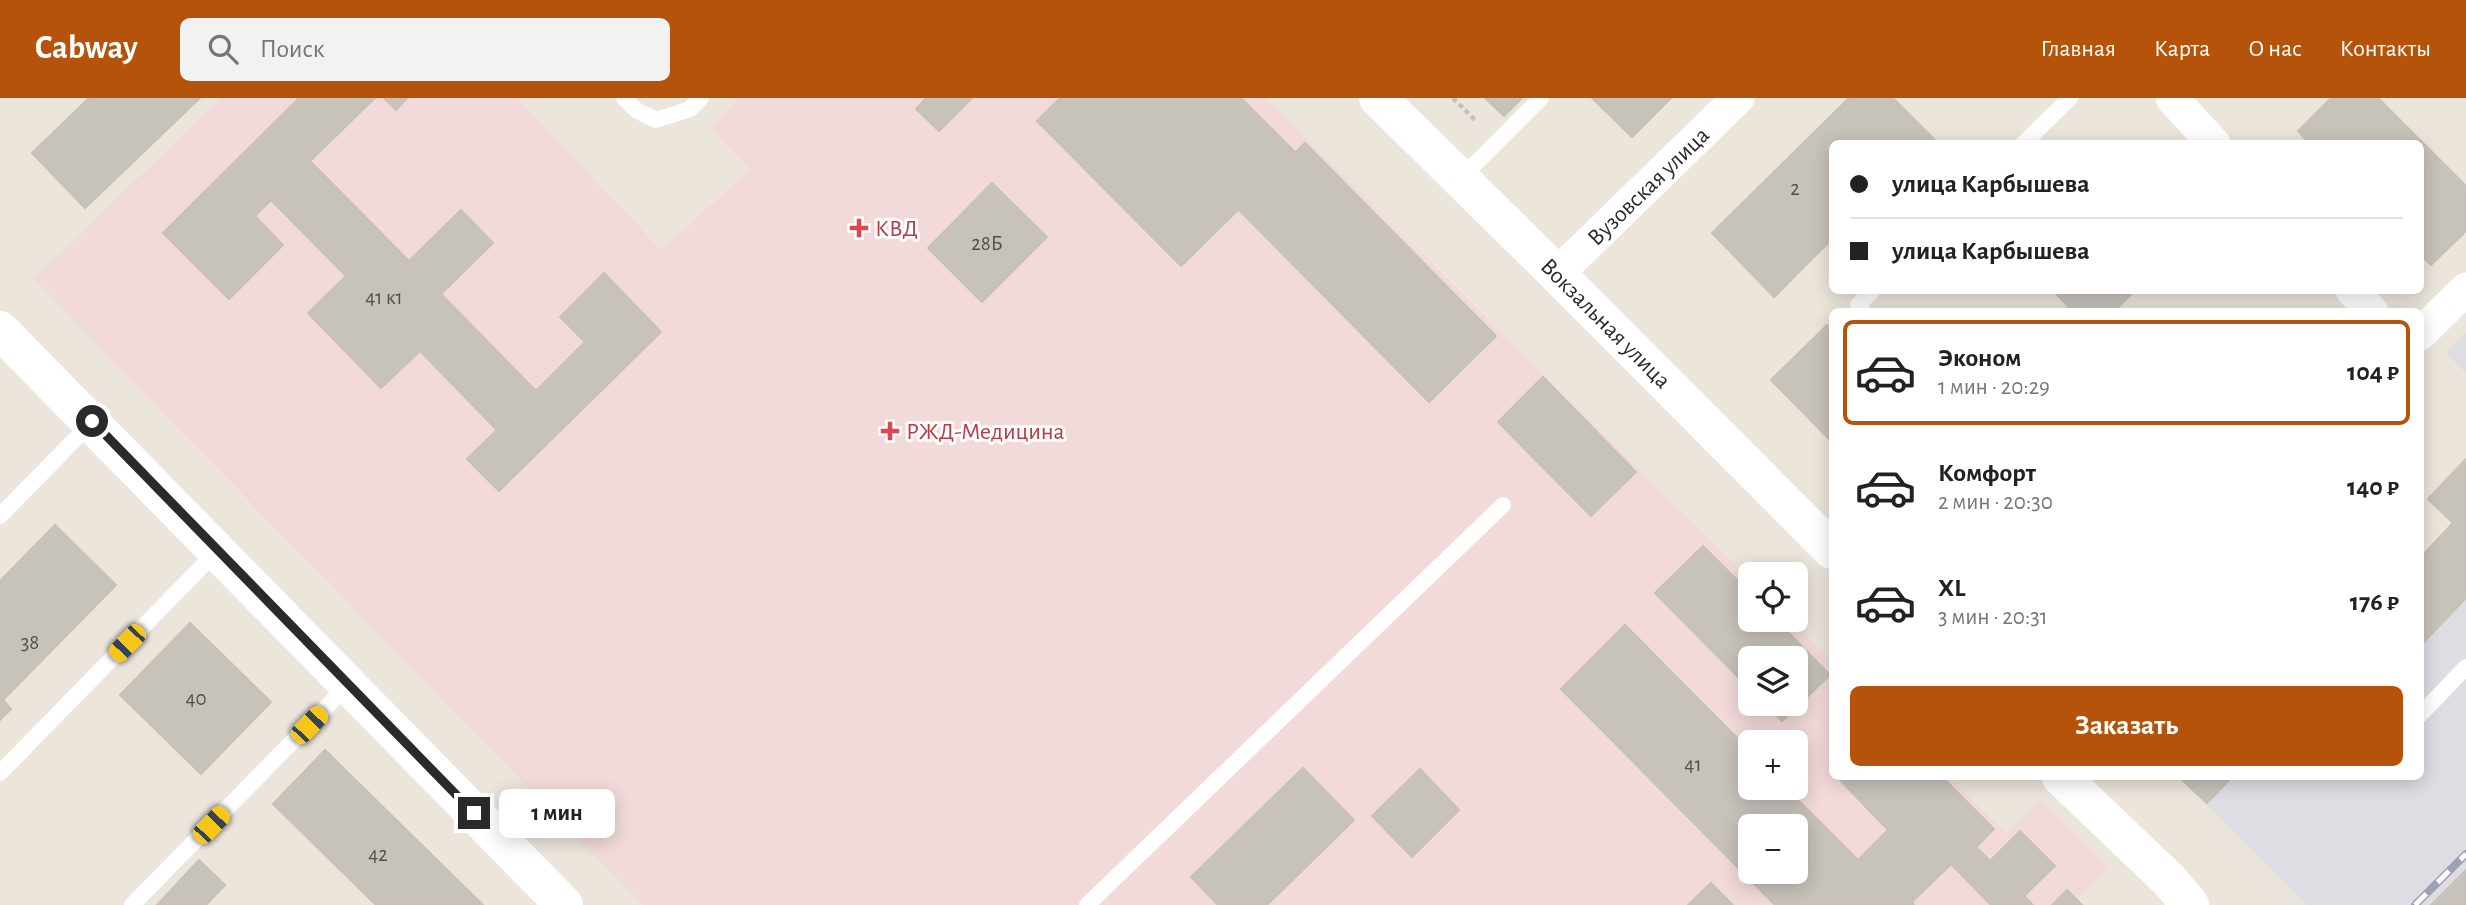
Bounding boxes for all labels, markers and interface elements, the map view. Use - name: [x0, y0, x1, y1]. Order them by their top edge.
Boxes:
- search box: [180, 18, 670, 81]
- icon: search: [204, 30, 242, 68]
- text: Cabway: [35, 32, 138, 65]
- text: Поиск: [260, 36, 325, 62]
- text: Главная: [2041, 37, 2116, 61]
- text: Карта: [2154, 37, 2210, 61]
- text: О нас: [2248, 37, 2302, 61]
- text: Контакты: [2340, 37, 2431, 61]
- street label: Вузовская улица: [1583, 123, 1714, 251]
- text: улица Карбышева: [1892, 171, 2090, 197]
- house number: 2: [1790, 178, 1800, 199]
- place label: КВД: [875, 217, 918, 241]
- marker: КВД: [849, 218, 869, 238]
- house number: 28Б: [971, 233, 1003, 254]
- text: улица Карбышева: [1892, 238, 2090, 264]
- street label: Вокзальная улица: [1536, 254, 1675, 393]
- house number: 41 к1: [365, 287, 403, 308]
- icon: car: [1854, 341, 1917, 404]
- text: Эконом: [1938, 345, 2021, 371]
- text: 104 ₽: [2347, 359, 2399, 385]
- text: 1 мин · 20:29: [1938, 376, 2050, 399]
- route start: [76, 405, 108, 437]
- place label: РЖД-Медицина: [906, 420, 1065, 444]
- marker: РЖД-Медицина: [880, 421, 900, 441]
- icon: car: [1854, 456, 1917, 519]
- text: Комфорт: [1938, 460, 2036, 486]
- text: 140 ₽: [2347, 474, 2399, 500]
- text: 2 мин · 20:30: [1938, 491, 2053, 514]
- map controls: [1738, 562, 1808, 884]
- button: locate: [1738, 562, 1808, 632]
- icon: car: [1854, 571, 1917, 634]
- text: XL: [1938, 575, 1965, 601]
- text: 176 ₽: [2350, 589, 2399, 615]
- text: 3 мин · 20:31: [1938, 606, 2048, 629]
- car: [105, 621, 150, 665]
- house number: 38: [21, 632, 39, 653]
- button: layers: [1738, 646, 1808, 716]
- button: Заказать: [1850, 686, 2403, 766]
- house number: 40: [185, 688, 207, 709]
- car: [287, 703, 332, 747]
- button: +: [1738, 730, 1808, 800]
- house number: 41: [1684, 754, 1702, 775]
- callout: 1 мин: [498, 788, 614, 838]
- route end: [458, 797, 490, 829]
- text: 1 мин: [531, 802, 583, 825]
- car: [189, 803, 234, 847]
- button: −: [1738, 814, 1808, 884]
- house number: 42: [368, 844, 388, 865]

